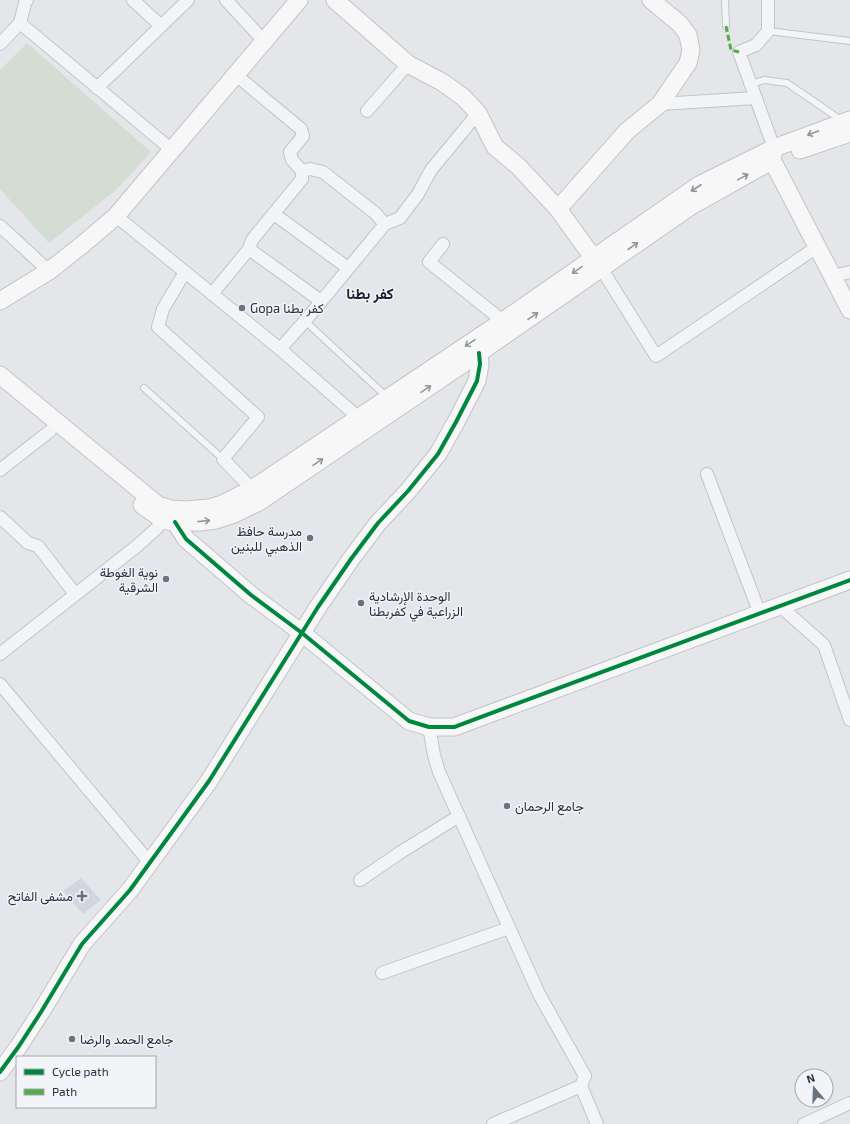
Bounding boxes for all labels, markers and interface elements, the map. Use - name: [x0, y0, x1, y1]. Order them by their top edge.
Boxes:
- one-way arrow: [808, 130, 820, 138]
- one-way arrow: [737, 172, 749, 180]
- one-way arrow: [690, 183, 701, 192]
- one-way arrow: [627, 242, 638, 250]
- one-way arrow: [572, 266, 583, 274]
- district label: كفر بطنا: [346, 284, 394, 303]
- place label: Gopa كفر بطنا: [250, 300, 324, 317]
- marker: Gopa كفر بطنا: [237, 303, 247, 313]
- one-way arrow: [527, 312, 538, 320]
- one-way arrow: [464, 340, 476, 348]
- one-way arrow: [420, 385, 431, 393]
- one-way arrow: [312, 458, 323, 466]
- one-way arrow: [197, 517, 210, 525]
- place label: مدرسة حافظ الذهبي للبنين: [231, 523, 302, 557]
- marker: مدرسة حافظ الذهبي للبنين: [305, 533, 315, 543]
- place label: نوية الغوطة الشرقية: [100, 564, 158, 596]
- marker: نوية الغوطة الشرقية: [161, 574, 171, 584]
- place label: الوحدة الإرشادية الزراعية في كفربطنا: [369, 588, 463, 622]
- marker: الوحدة الإرشادية الزراعية في كفربطنا: [356, 598, 366, 608]
- place label: جامع الرحمان: [515, 798, 584, 816]
- marker: جامع الرحمان: [502, 801, 512, 811]
- place label: مشفى الفاتح: [8, 888, 73, 906]
- marker: مشفى الفاتح: [76, 890, 88, 902]
- place label: جامع الحمد والرضا: [80, 1031, 174, 1049]
- marker: جامع الحمد والرضا: [67, 1034, 77, 1044]
- legend: [16, 1056, 156, 1108]
- text: Cycle path: [52, 1064, 109, 1078]
- north arrow: [794, 1068, 834, 1108]
- text: N: [805, 1071, 817, 1086]
- text: Path: [52, 1084, 77, 1098]

